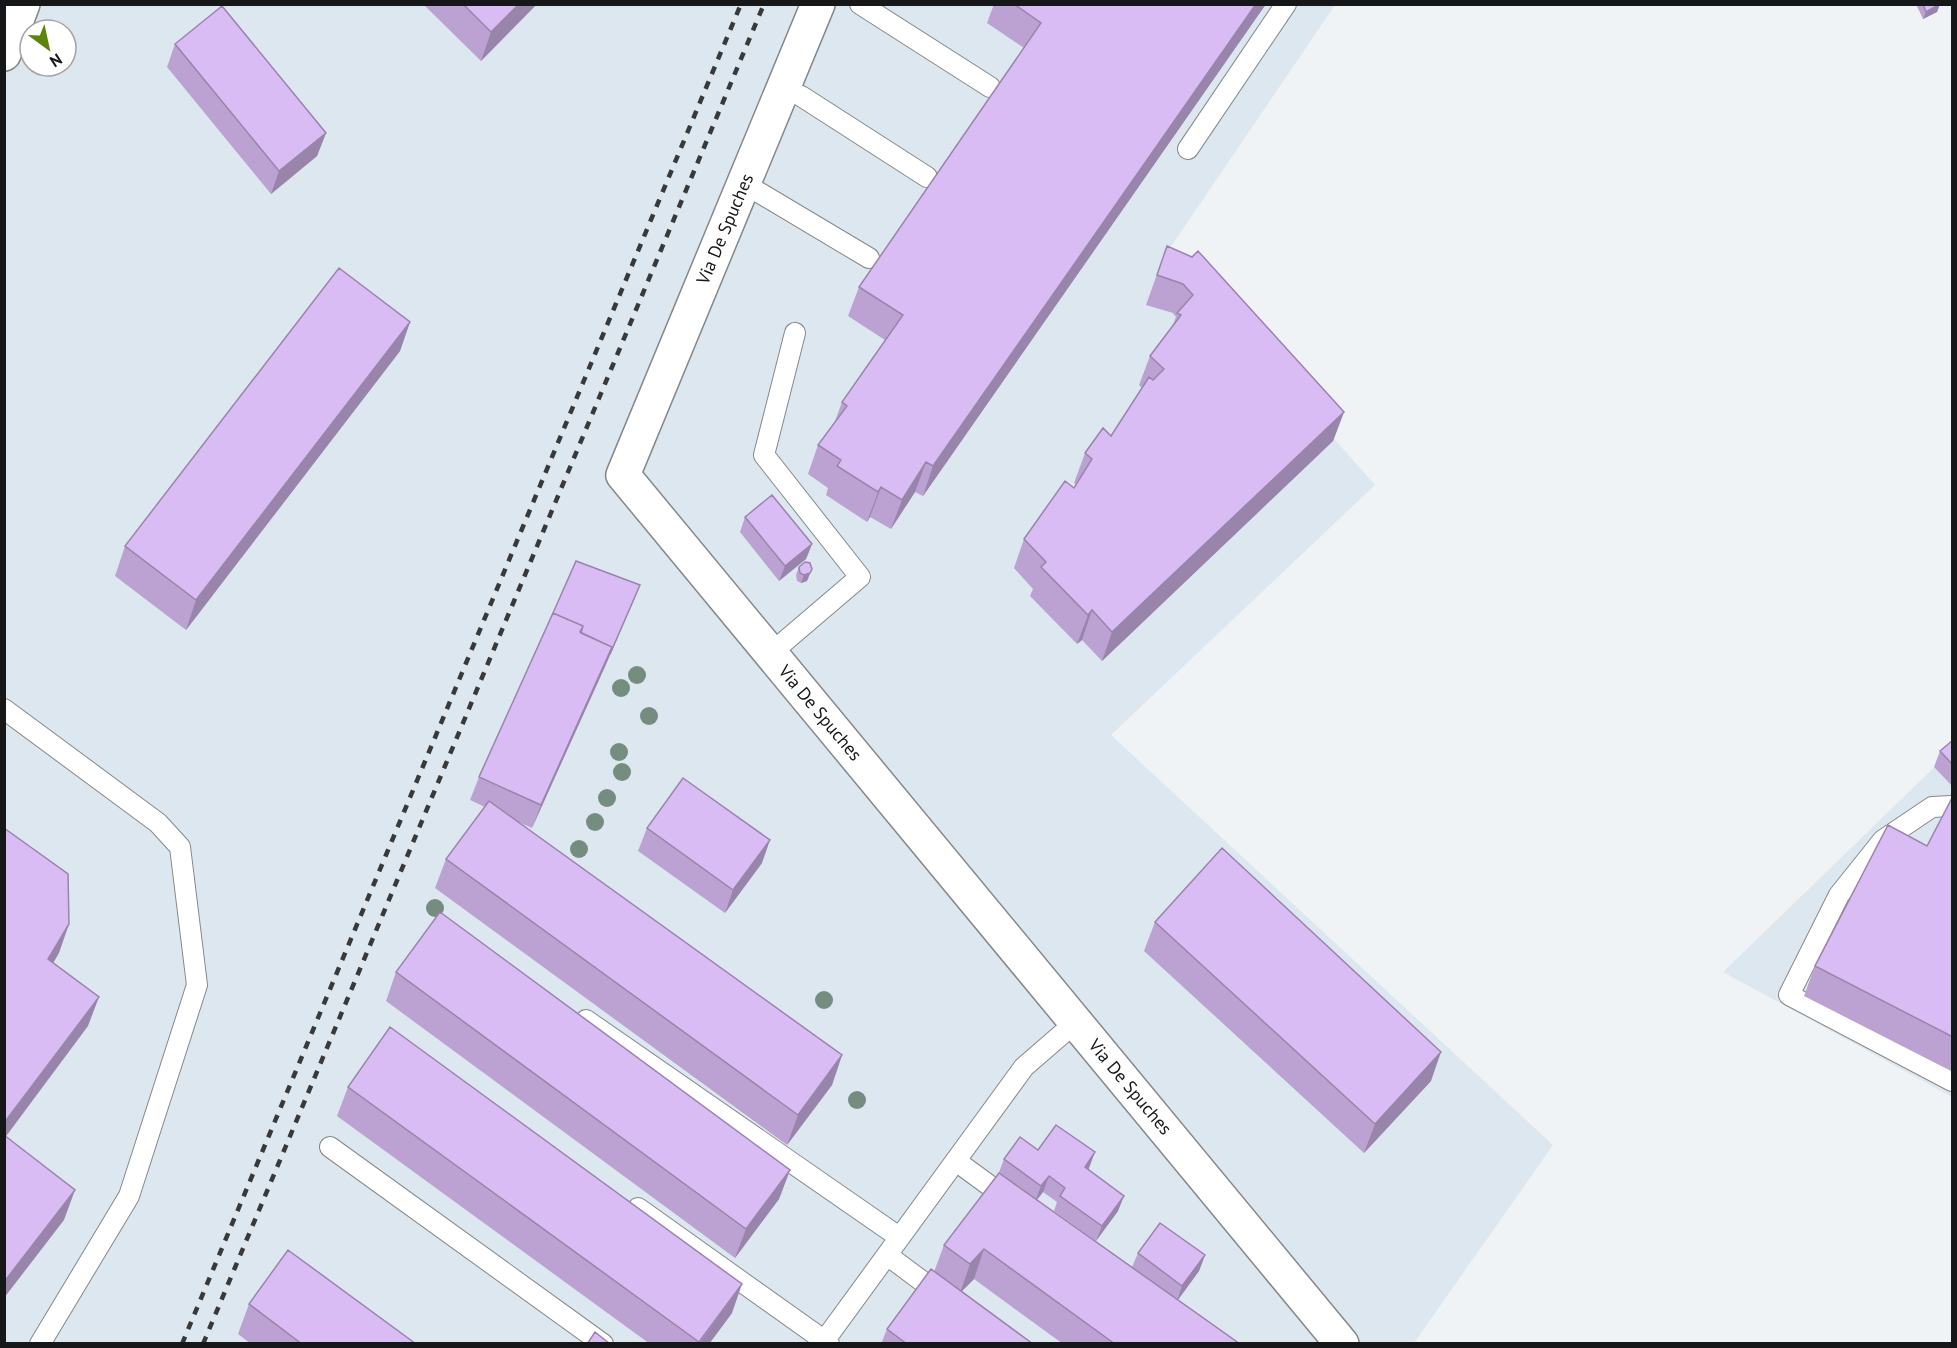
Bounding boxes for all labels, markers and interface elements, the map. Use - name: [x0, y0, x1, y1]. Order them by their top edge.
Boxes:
- north arrow: [18, 18, 78, 78]
- text: N: [46, 49, 66, 72]
- street label: Via De Spuches: [690, 170, 758, 289]
- street label: Via De Spuches: [773, 659, 867, 765]
- street label: Via De Spuches: [1083, 1033, 1177, 1139]

